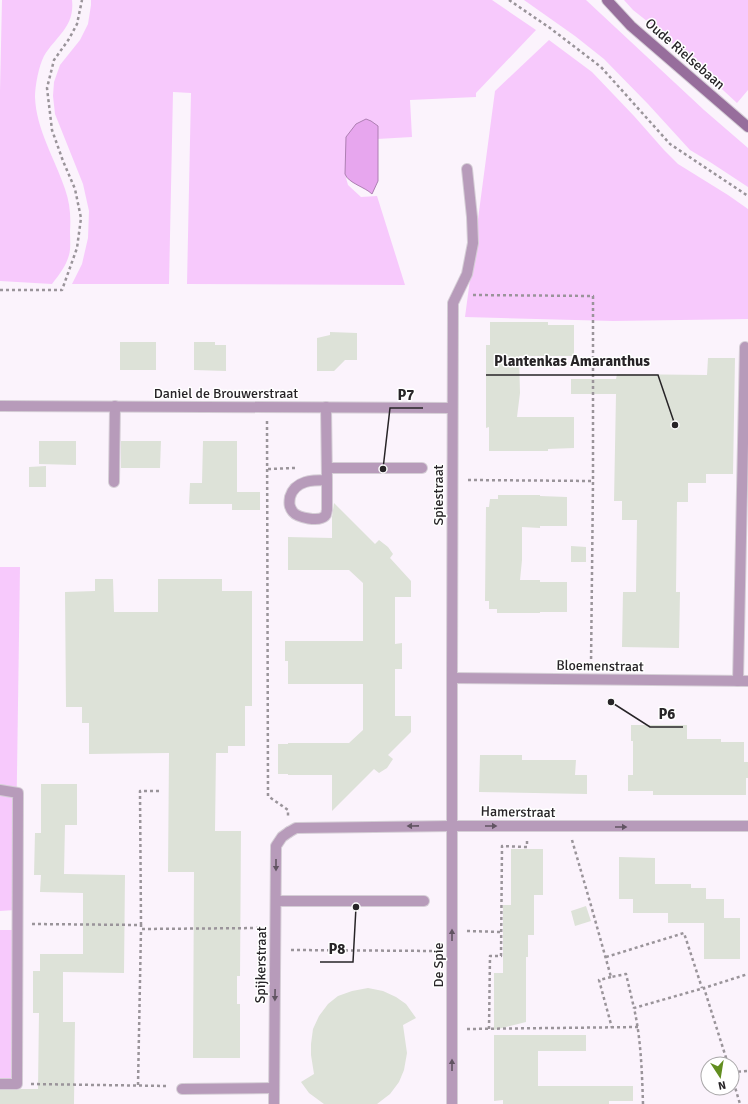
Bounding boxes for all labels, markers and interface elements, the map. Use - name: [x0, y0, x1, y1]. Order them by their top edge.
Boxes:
- street label: Oude Rielsebaan: [642, 15, 728, 93]
- callout: Plantenkas Amaranthus: [486, 348, 658, 375]
- text: Plantenkas Amaranthus: [494, 352, 650, 370]
- callout: P7: [390, 381, 423, 408]
- street label: Daniel de Brouwerstraat: [154, 385, 298, 402]
- text: P7: [398, 386, 414, 404]
- street label: Spiestraat: [430, 464, 447, 526]
- street label: Bloemenstraat: [556, 657, 644, 675]
- callout: P6: [650, 700, 683, 727]
- text: P6: [659, 705, 675, 723]
- street label: Hamerstraat: [480, 803, 556, 821]
- one-way arrow: [406, 823, 419, 829]
- one-way arrow: [485, 823, 498, 829]
- one-way arrow: [615, 824, 628, 830]
- one-way arrow: [273, 859, 279, 872]
- street label: Spijkerstraat: [252, 926, 270, 1004]
- one-way arrow: [449, 928, 455, 941]
- callout: P8: [320, 935, 353, 962]
- text: P8: [329, 940, 345, 958]
- street label: De Spie: [430, 942, 447, 988]
- one-way arrow: [272, 989, 278, 1002]
- north arrow: [700, 1056, 740, 1096]
- one-way arrow: [449, 1058, 455, 1071]
- text: N: [717, 1078, 727, 1092]

